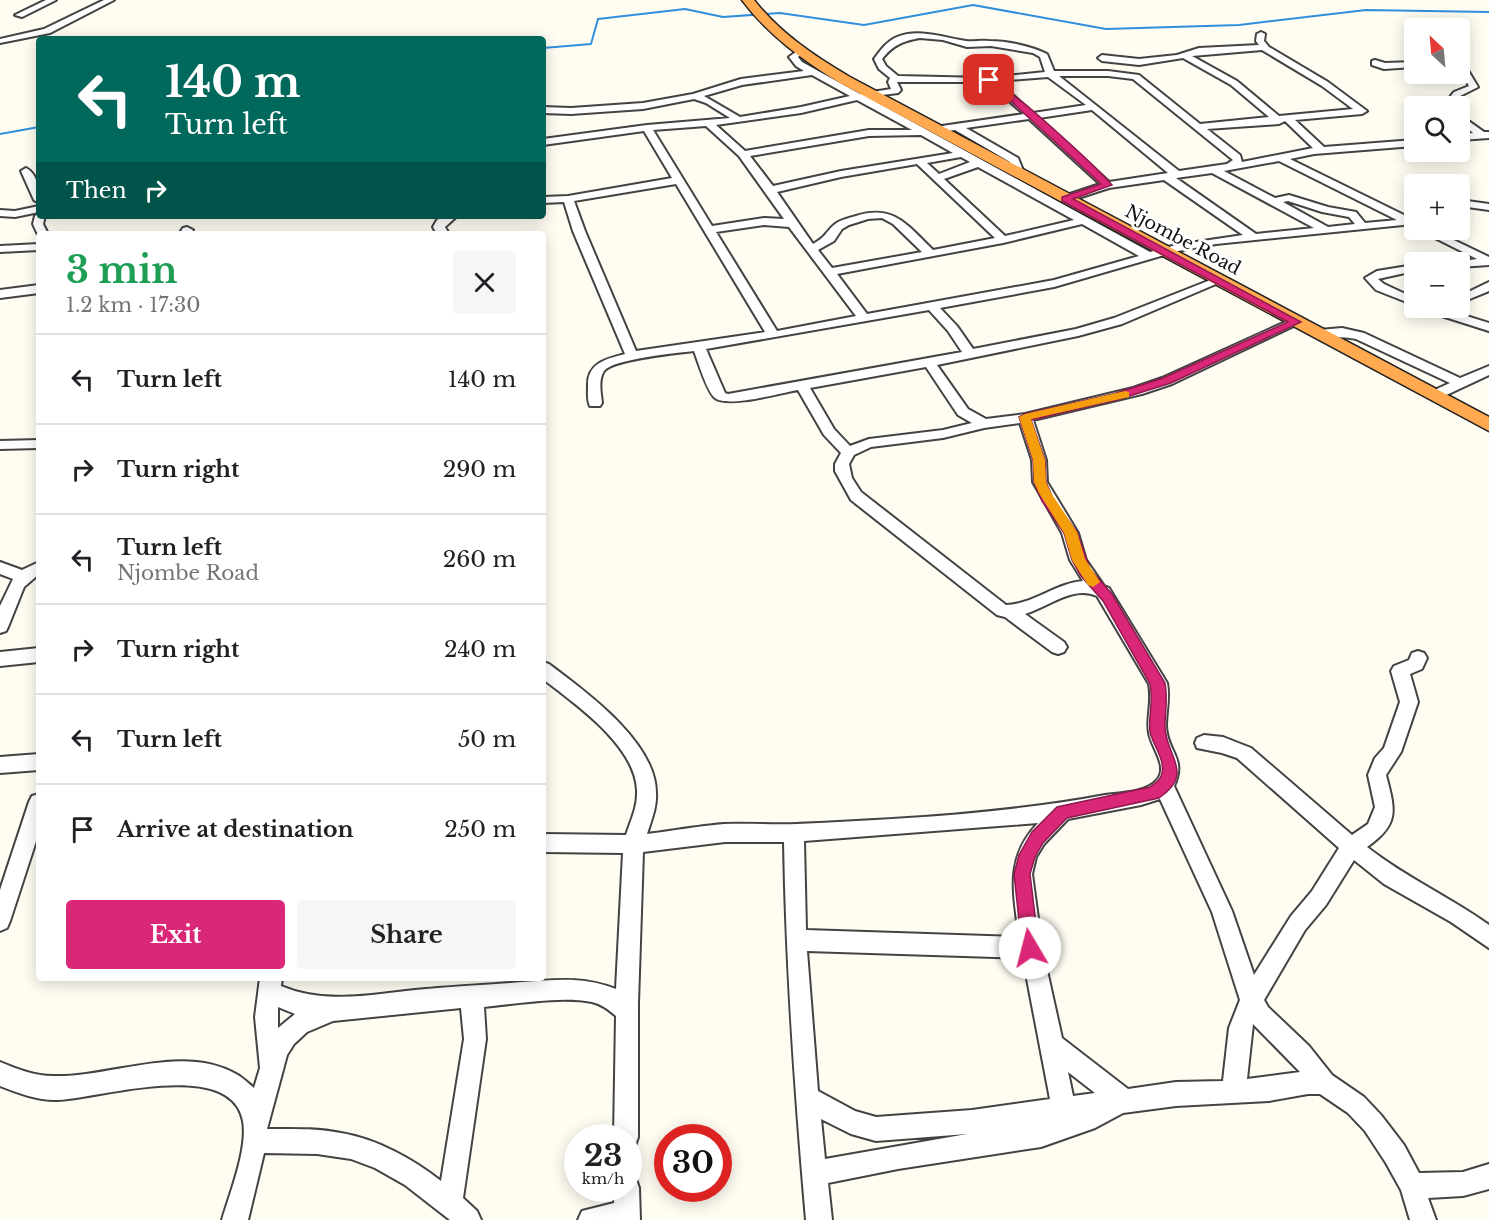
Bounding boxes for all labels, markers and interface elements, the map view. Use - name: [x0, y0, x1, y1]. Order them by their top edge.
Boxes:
- north arrow: [1404, 18, 1470, 84]
- map controls: [1404, 18, 1470, 318]
- pin: [963, 54, 1014, 105]
- text: 140 m: [165, 56, 301, 108]
- icon: left: [66, 60, 144, 138]
- icon: arrive: [972, 63, 1005, 96]
- button: search: [1404, 96, 1470, 162]
- text: Turn left: [165, 108, 288, 141]
- icon: right: [139, 174, 172, 207]
- button: +: [1404, 174, 1470, 240]
- text: Then: [66, 177, 127, 204]
- street label: Njombe Road: [1121, 200, 1245, 280]
- text: 3 min: [66, 248, 178, 293]
- button: close: [453, 251, 516, 314]
- button: −: [1404, 252, 1470, 318]
- text: 1.2 km · 17:30: [66, 293, 201, 317]
- icon: left: [66, 363, 99, 396]
- text: Turn left: [117, 366, 222, 393]
- text: 140 m: [448, 366, 516, 393]
- icon: right: [66, 453, 99, 486]
- text: Turn right: [117, 456, 239, 483]
- text: 290 m: [443, 456, 516, 483]
- text: Turn left: [117, 534, 222, 561]
- icon: left: [66, 543, 99, 576]
- text: 260 m: [443, 546, 516, 573]
- text: Njombe Road: [117, 561, 259, 585]
- icon: right: [66, 633, 99, 666]
- text: Turn right: [117, 636, 239, 663]
- text: 240 m: [444, 636, 516, 663]
- icon: left: [66, 723, 99, 756]
- text: Turn left: [117, 726, 222, 753]
- text: 50 m: [458, 726, 516, 753]
- icon: arrive: [66, 813, 99, 846]
- text: Arrive at destination: [117, 816, 354, 843]
- text: 250 m: [444, 816, 516, 843]
- button: Exit: [66, 900, 285, 969]
- button: Share: [297, 900, 516, 969]
- position arrow: [998, 916, 1062, 980]
- speed limit sign: 30: [654, 1124, 732, 1202]
- text: 23: [584, 1137, 622, 1174]
- text: km/h: [582, 1169, 624, 1188]

